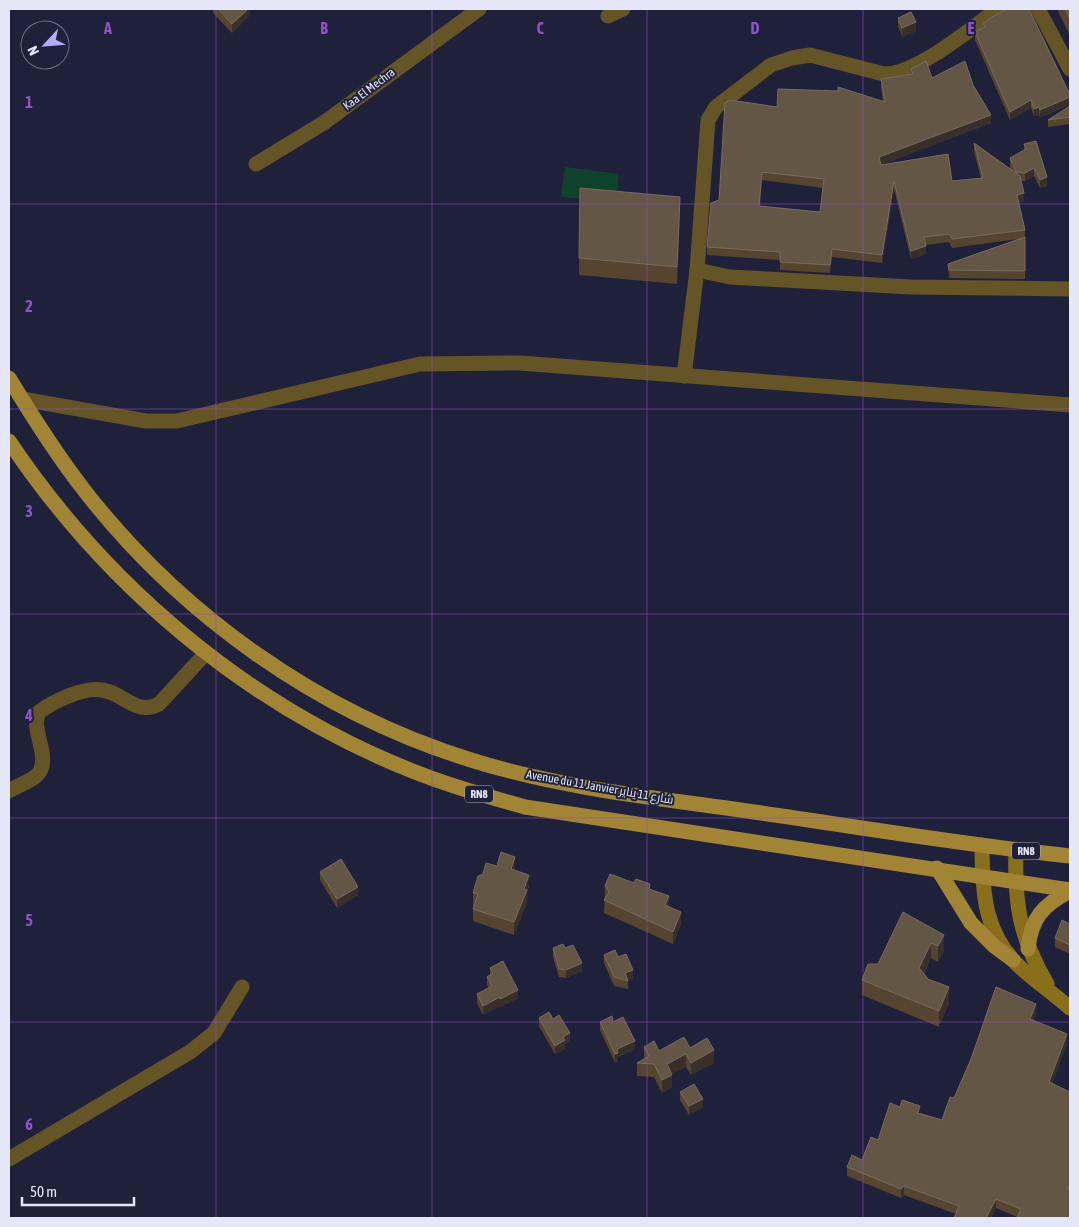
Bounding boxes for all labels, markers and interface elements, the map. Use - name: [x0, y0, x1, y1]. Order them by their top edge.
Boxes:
- text: A: [103, 19, 112, 37]
- text: B: [320, 19, 328, 37]
- text: C: [536, 19, 544, 37]
- text: D: [751, 19, 760, 37]
- text: E: [968, 19, 975, 37]
- north arrow: [20, 20, 70, 70]
- text: N: [24, 43, 42, 58]
- street label: Kaa El Mechra: [340, 65, 398, 113]
- text: 1: [25, 93, 33, 111]
- text: 2: [25, 297, 33, 315]
- text: 3: [25, 502, 33, 520]
- text: 4: [24, 706, 33, 724]
- street label: Avenue du 11 Janvier شارع 11 يناير: [525, 767, 675, 808]
- road number: RN8: [465, 786, 493, 802]
- road number: RN8: [1012, 842, 1040, 859]
- text: 5: [25, 911, 33, 929]
- text: 6: [25, 1115, 33, 1133]
- scale bar: [22, 1174, 135, 1206]
- text: 50 m: [30, 1183, 57, 1200]

